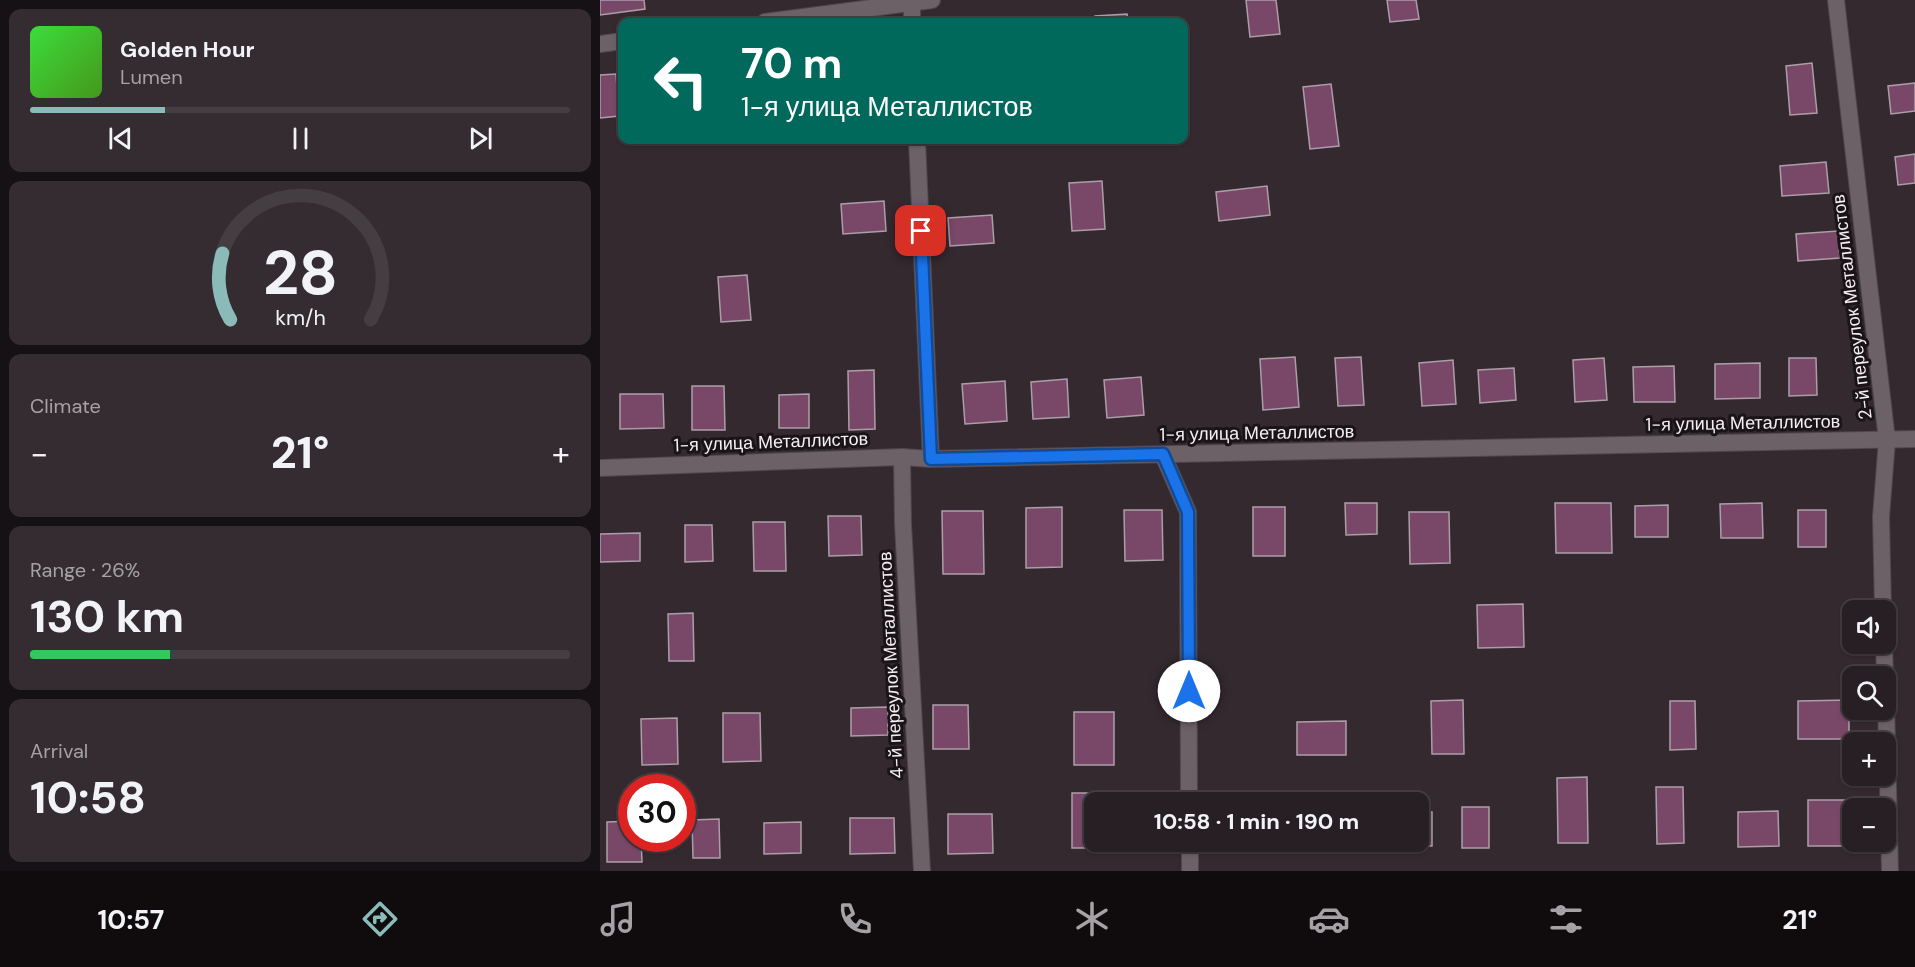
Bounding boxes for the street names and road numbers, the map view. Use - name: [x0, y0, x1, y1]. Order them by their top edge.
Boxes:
- street label: 2-й переулок Металлистов: [1826, 193, 1878, 421]
- street label: 1-я улица Металлистов: [1646, 409, 1840, 437]
- street label: 1-я улица Металлистов: [1160, 419, 1354, 447]
- street label: 1-я улица Металлистов: [673, 427, 869, 457]
- street label: 4-й переулок Металлистов: [873, 551, 909, 779]

